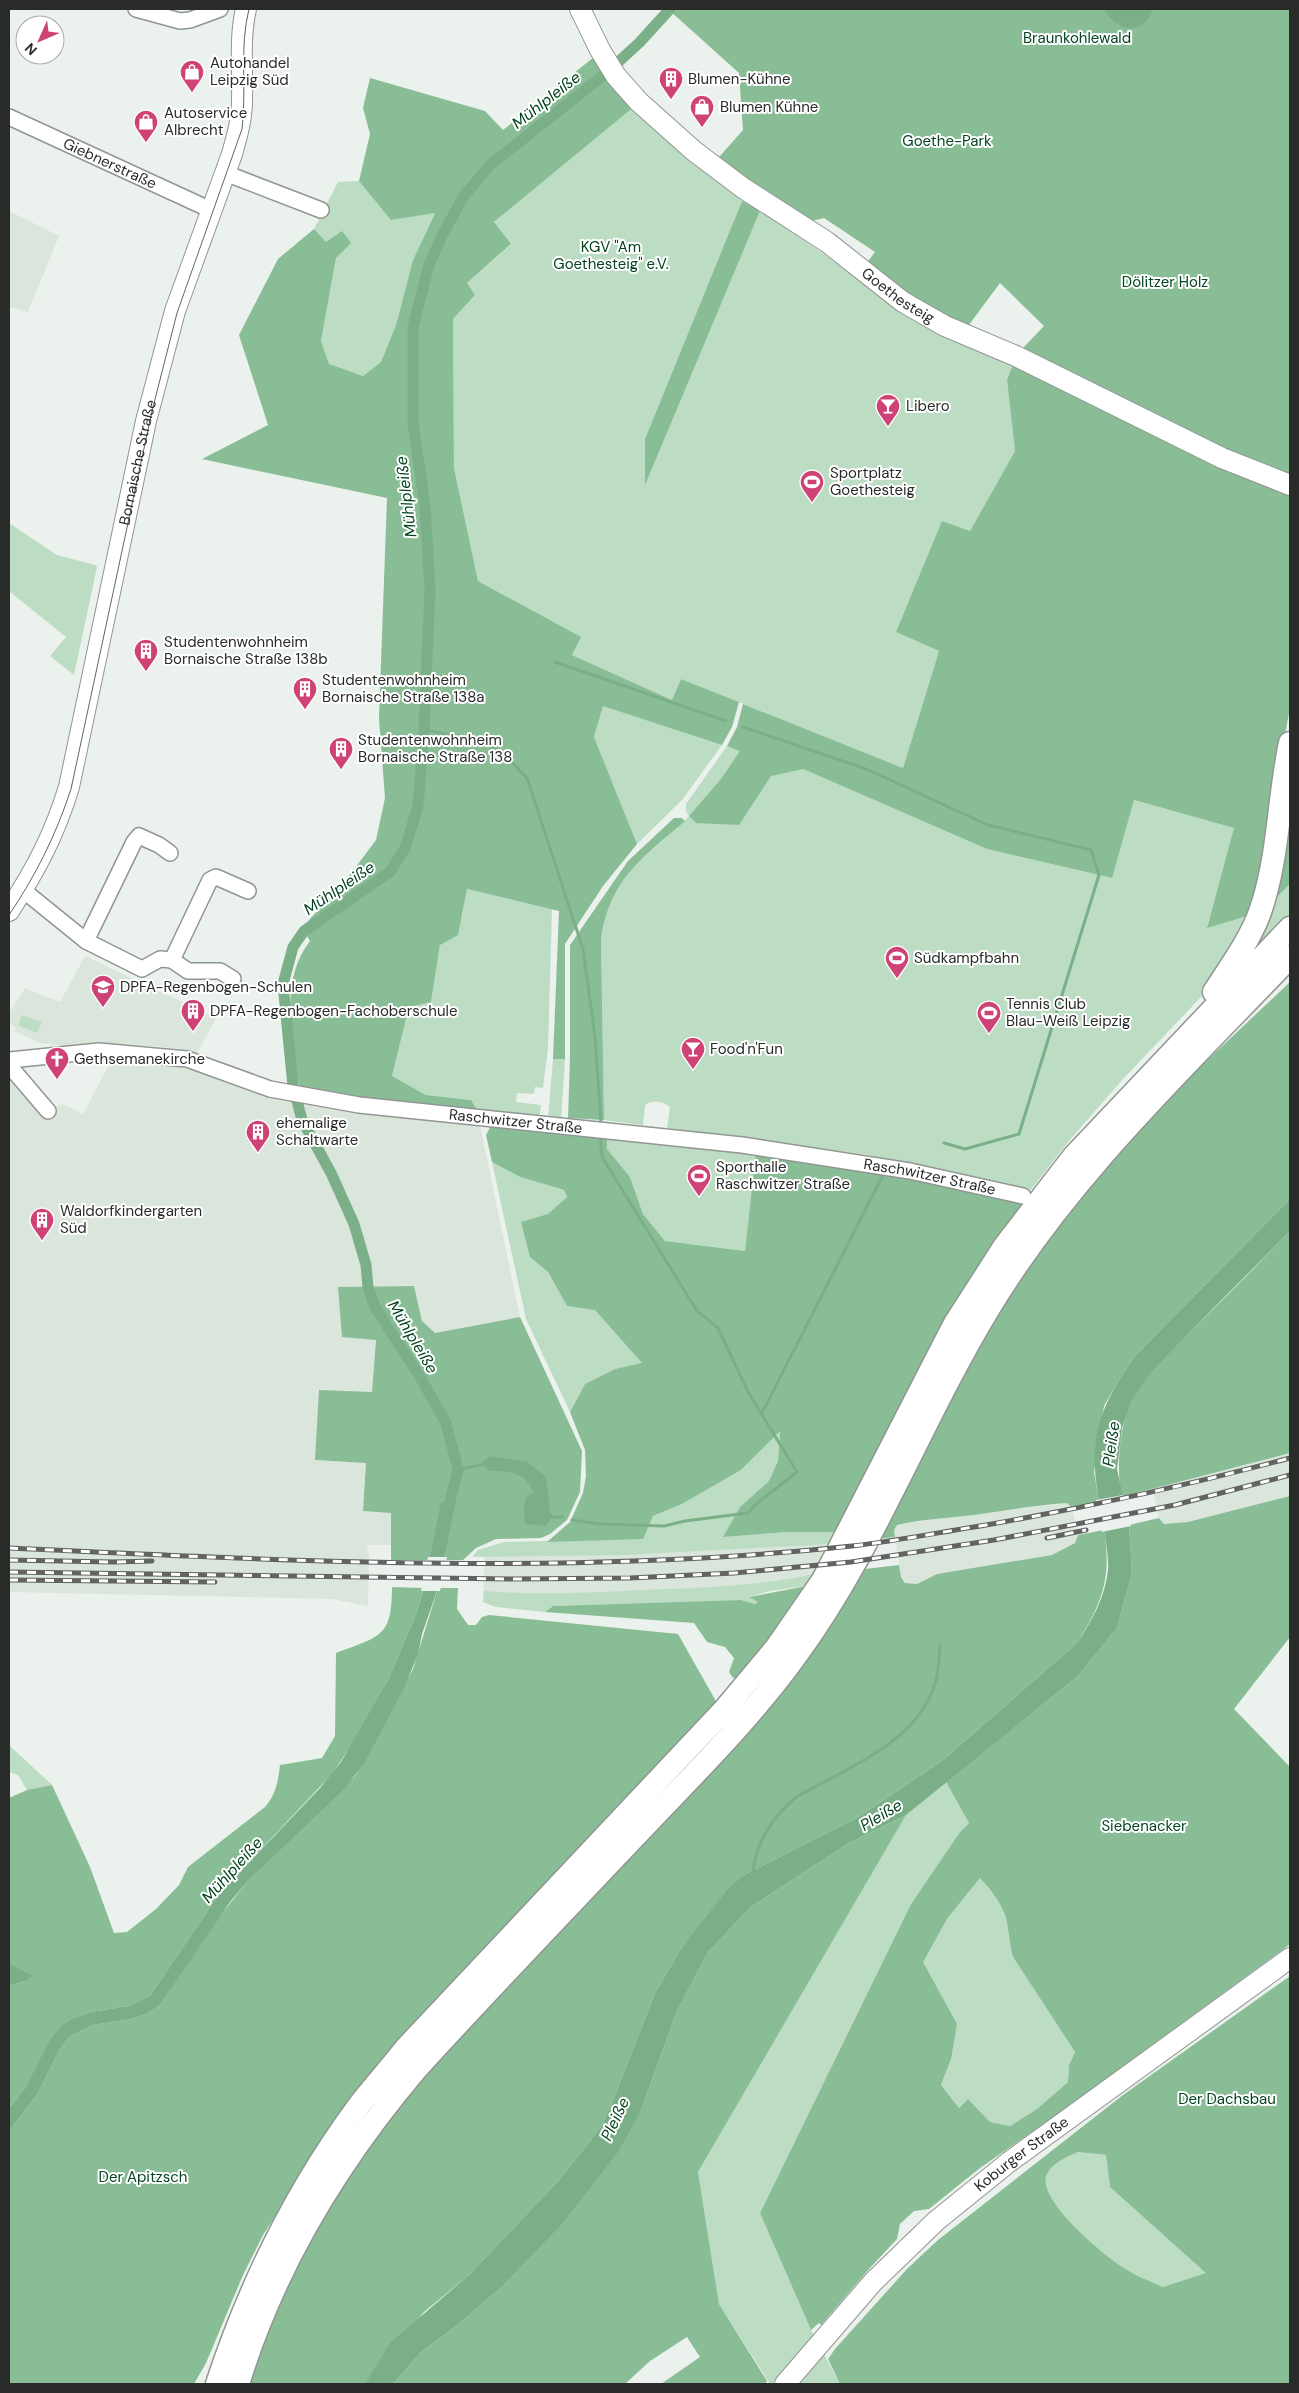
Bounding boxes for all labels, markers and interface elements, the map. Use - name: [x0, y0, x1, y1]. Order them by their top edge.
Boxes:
- north arrow: [15, 15, 65, 65]
- park label: Braunkohlewald: [1023, 28, 1131, 48]
- text: N: [21, 39, 41, 59]
- place label: Autohandel Leipzig Süd: [210, 53, 290, 90]
- shop icon: Autohandel Leipzig Süd: [179, 59, 205, 93]
- building icon: Blumen-Kühne: [658, 66, 684, 100]
- water label: Mühlpleiße: [507, 67, 585, 133]
- place label: Blumen-Kühne: [688, 69, 790, 89]
- shop icon: Blumen Kühne: [689, 94, 715, 128]
- place label: Blumen Kühne: [720, 97, 818, 117]
- place label: Autoservice Albrecht: [164, 103, 247, 140]
- shop icon: Autoservice Albrecht: [133, 109, 159, 143]
- park label: Goethe-Park: [902, 131, 992, 151]
- street label: Giebnerstraße: [60, 133, 160, 194]
- park label: KGV "Am Goethesteig" e.V.: [553, 237, 669, 274]
- street label: Goethesteig: [857, 263, 938, 328]
- park label: Dölitzer Holz: [1122, 272, 1208, 292]
- bar icon: Libero: [875, 393, 901, 427]
- place label: Libero: [906, 396, 950, 416]
- street label: Bornaische Straße: [114, 398, 161, 527]
- water label: Mühlpleiße: [391, 455, 421, 539]
- place label: Sportplatz Goethesteig: [830, 463, 915, 500]
- sports icon: Sportplatz Goethesteig: [799, 469, 825, 503]
- place label: Studentenwohnheim Bornaische Straße 138b: [164, 632, 328, 669]
- building icon: Studentenwohnheim Bornaische Straße 138b: [133, 638, 159, 672]
- place label: Studentenwohnheim Bornaische Straße 138a: [322, 670, 484, 707]
- building icon: Studentenwohnheim Bornaische Straße 138a: [292, 676, 318, 710]
- place label: Studentenwohnheim Bornaische Straße 138: [358, 730, 512, 767]
- building icon: Studentenwohnheim Bornaische Straße 138: [328, 736, 354, 770]
- water label: Mühlpleiße: [299, 856, 379, 920]
- sports icon: Südkampfbahn: [884, 945, 910, 979]
- place label: Südkampfbahn: [914, 948, 1019, 968]
- school or university icon: DPFA-Regenbogen-Schulen: [90, 974, 116, 1008]
- place label: DPFA-Regenbogen-Schulen: [120, 977, 312, 997]
- place label: Tennis Club Blau-Weiß Leipzig: [1006, 994, 1130, 1031]
- building icon: DPFA-Regenbogen-Fachoberschule: [180, 998, 206, 1032]
- sports icon: Tennis Club Blau-Weiß Leipzig: [976, 1000, 1002, 1034]
- place label: DPFA-Regenbogen-Fachoberschule: [210, 1001, 457, 1021]
- bar icon: Food'n'Fun: [680, 1036, 706, 1070]
- place label: Food'n'Fun: [710, 1039, 783, 1059]
- church icon: Gethsemanekirche: [44, 1046, 70, 1080]
- place label: Gethsemanekirche: [74, 1049, 205, 1069]
- street label: Raschwitzer Straße: [448, 1104, 583, 1138]
- place label: ehemalige Schaltwarte: [276, 1113, 358, 1150]
- building icon: ehemalige Schaltwarte: [245, 1119, 271, 1153]
- street label: Raschwitzer Straße: [862, 1154, 998, 1200]
- place label: Sporthalle Raschwitzer Straße: [716, 1157, 850, 1194]
- sports icon: Sporthalle Raschwitzer Straße: [686, 1163, 712, 1197]
- place label: Waldorfkindergarten Süd: [60, 1201, 202, 1238]
- building icon: Waldorfkindergarten Süd: [29, 1207, 55, 1241]
- water label: Mühlpleiße: [383, 1297, 443, 1377]
- water label: Pleiße: [1097, 1420, 1125, 1468]
- water label: Pleiße: [856, 1794, 906, 1836]
- park label: Siebenacker: [1101, 1816, 1187, 1836]
- water label: Mühlpleiße: [197, 1833, 267, 1907]
- park label: Der Dachsbau: [1178, 2089, 1276, 2109]
- water label: Pleiße: [596, 2094, 634, 2144]
- street label: Koburger Straße: [970, 2112, 1073, 2196]
- park label: Der Apitzsch: [99, 2167, 187, 2187]

